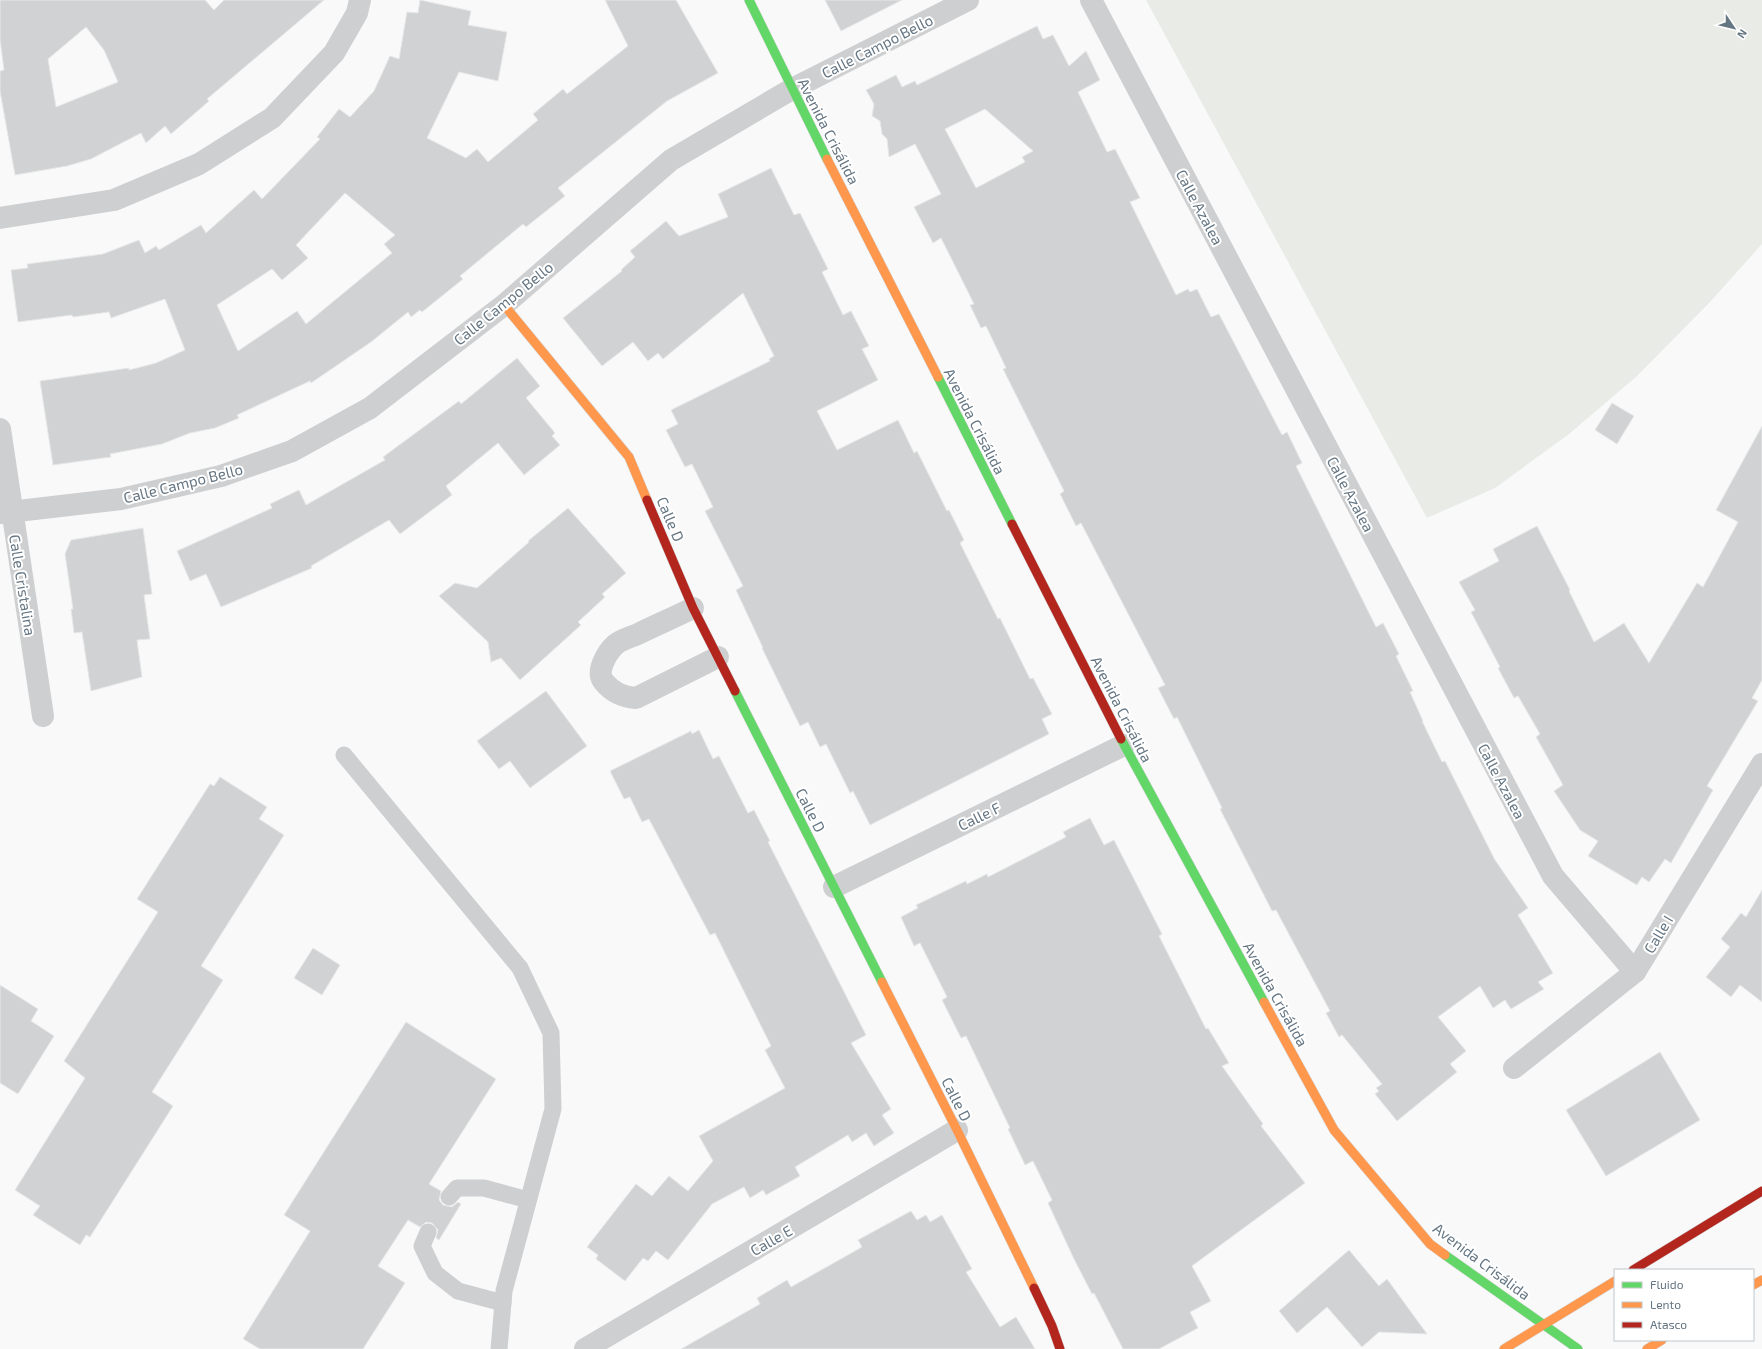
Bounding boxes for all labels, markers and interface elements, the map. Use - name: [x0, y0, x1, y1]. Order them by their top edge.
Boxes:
- north arrow: [1714, 8, 1754, 48]
- street label: Calle Campo Bello: [818, 10, 936, 82]
- text: N: [1735, 27, 1750, 41]
- street label: Avenida Crisálida: [794, 75, 864, 187]
- street label: Calle Azalea: [1173, 166, 1227, 248]
- street label: Calle Campo Bello: [450, 257, 556, 349]
- street label: Avenida Crisálida: [940, 365, 1010, 477]
- street label: Calle Azalea: [1324, 453, 1378, 535]
- street label: Calle Campo Bello: [121, 459, 245, 507]
- street label: Calle D: [654, 494, 688, 544]
- street label: Calle Cristalina: [6, 533, 40, 637]
- street label: Avenida Crisálida: [1087, 653, 1157, 765]
- street label: Calle Azalea: [1475, 740, 1529, 822]
- street label: Calle D: [792, 785, 830, 835]
- street label: Calle F: [955, 798, 1003, 834]
- street label: Calle I: [1640, 912, 1676, 956]
- street label: Avenida Crisálida: [1240, 939, 1312, 1049]
- street label: Calle D: [938, 1074, 976, 1124]
- street label: Avenida Crisálida: [1430, 1219, 1534, 1303]
- street label: Calle E: [747, 1221, 795, 1259]
- legend: [1614, 1269, 1754, 1341]
- text: Fluido: [1650, 1277, 1684, 1291]
- text: Lento: [1650, 1297, 1681, 1311]
- text: Atasco: [1650, 1317, 1687, 1331]

